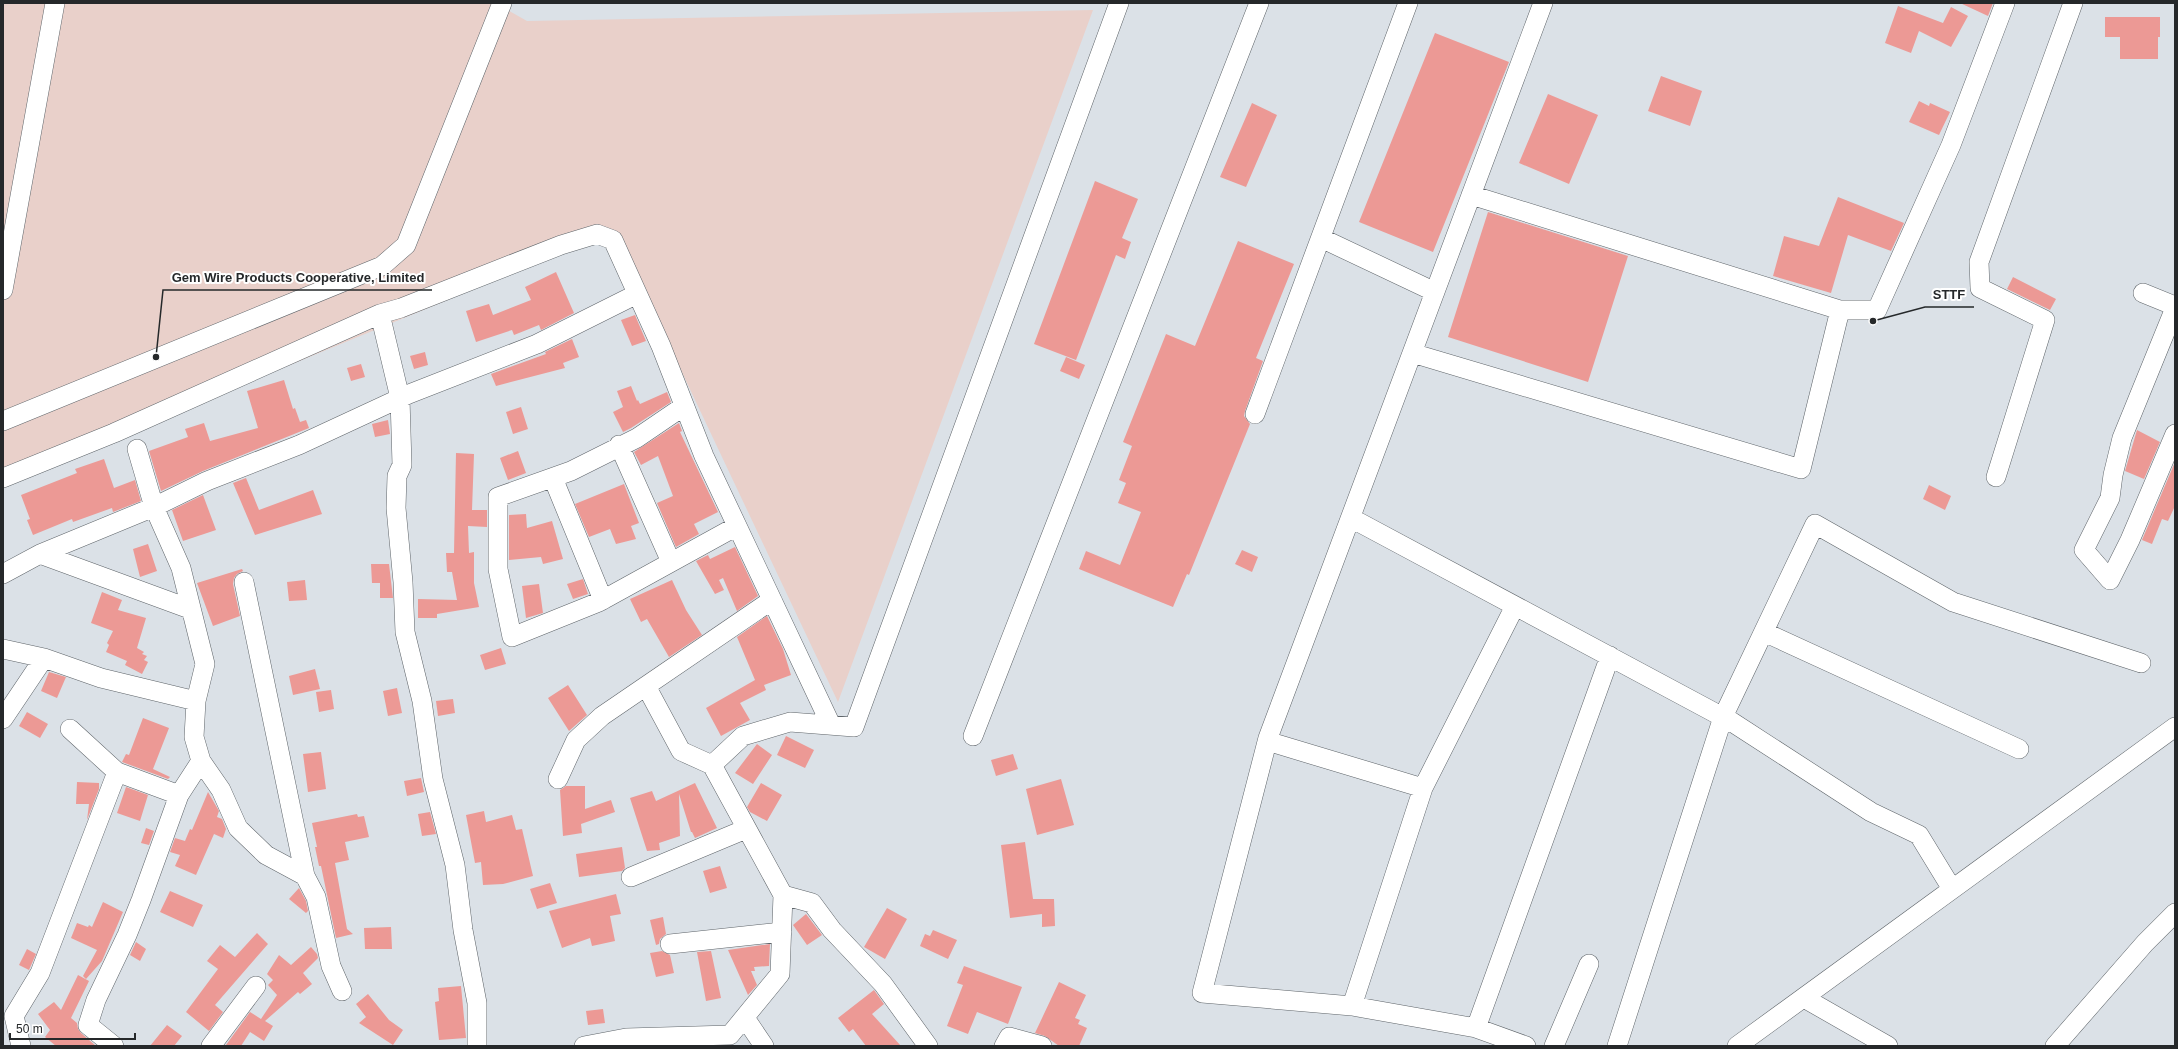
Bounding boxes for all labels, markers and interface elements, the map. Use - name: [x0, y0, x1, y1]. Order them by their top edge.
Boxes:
- callout: Gem Wire Products Cooperative, Limited: [163, 265, 432, 290]
- text: Gem Wire Products Cooperative, Limited: [172, 270, 424, 285]
- callout: STTF: [1925, 282, 1974, 307]
- text: STTF: [1933, 287, 1965, 302]
- scale bar: [10, 1015, 135, 1041]
- text: 50 m: [16, 1022, 43, 1036]

